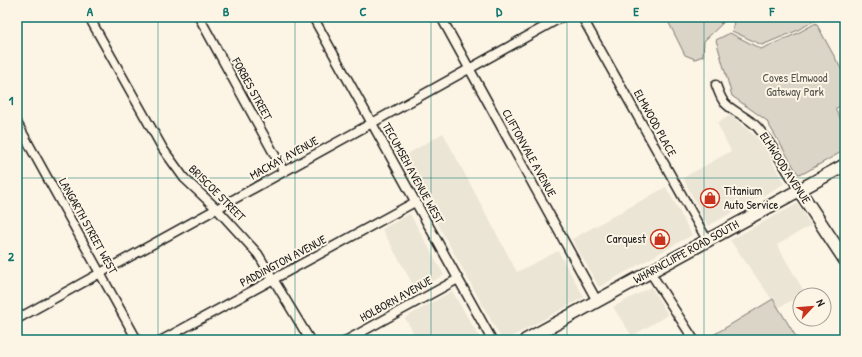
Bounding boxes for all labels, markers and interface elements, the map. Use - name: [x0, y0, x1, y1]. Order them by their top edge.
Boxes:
- text: A: [87, 2, 94, 20]
- text: B: [223, 2, 230, 20]
- text: C: [359, 2, 367, 20]
- text: D: [496, 2, 503, 20]
- text: E: [633, 2, 639, 20]
- text: F: [769, 2, 776, 20]
- street label: FORBES STREET: [228, 54, 277, 123]
- park label: Coves Elmwood Gateway Park: [763, 69, 828, 100]
- street label: ELMWOOD PLACE: [630, 86, 681, 160]
- text: 1: [9, 91, 14, 109]
- street label: CLIFTONVALE AVENUE: [498, 106, 561, 200]
- street label: TECUMSEH AVENUE WEST: [379, 119, 448, 227]
- street label: ELMWOOD AVENUE: [756, 129, 815, 207]
- street label: MACKAY AVENUE: [246, 131, 322, 183]
- street label: BRISCOE STREET: [185, 160, 250, 225]
- street label: LANGARTH STREET WEST: [55, 175, 122, 277]
- place label: Titanium Auto Service: [724, 182, 778, 213]
- shop icon: Titanium Auto Service: [699, 187, 721, 209]
- street label: WHARNCLIFFE ROAD SOUTH: [630, 215, 742, 288]
- shop icon: Carquest: [649, 228, 671, 250]
- street label: PADDINGTON AVENUE: [237, 230, 330, 291]
- place label: Carquest: [606, 230, 647, 247]
- text: 2: [8, 247, 15, 265]
- street label: HOLBORN AVENUE: [357, 271, 436, 325]
- north arrow: [792, 287, 832, 327]
- text: N: [813, 297, 829, 308]

